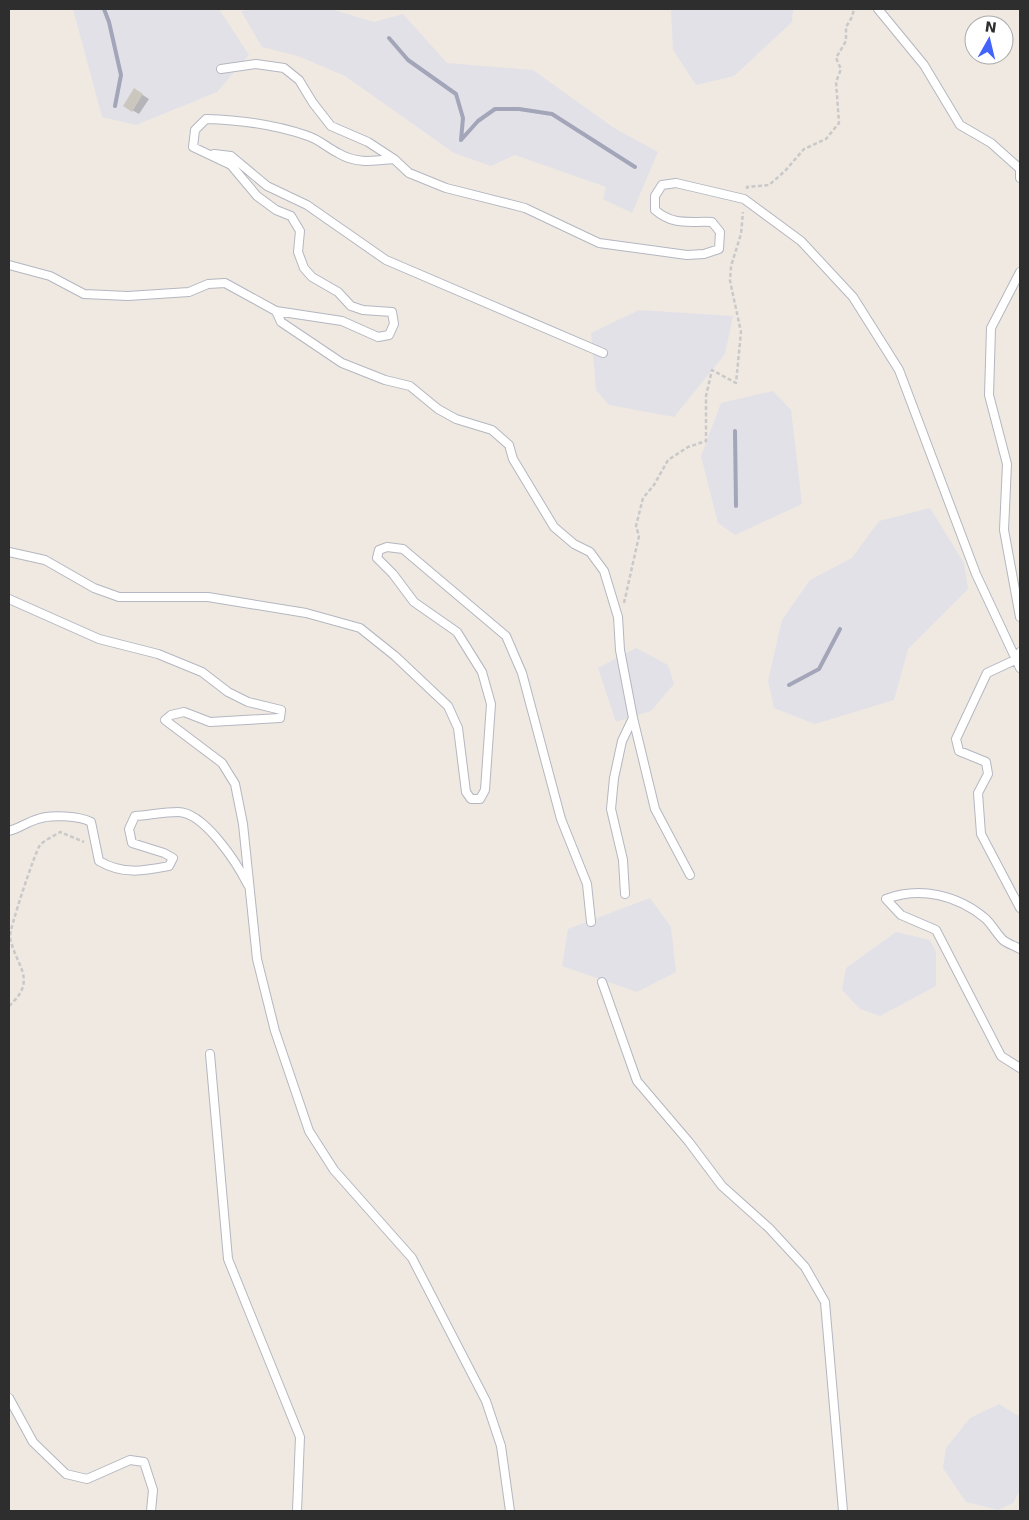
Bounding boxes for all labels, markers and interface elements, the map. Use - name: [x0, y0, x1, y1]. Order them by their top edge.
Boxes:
- north arrow: [964, 15, 1014, 65]
- text: N: [984, 18, 998, 36]

